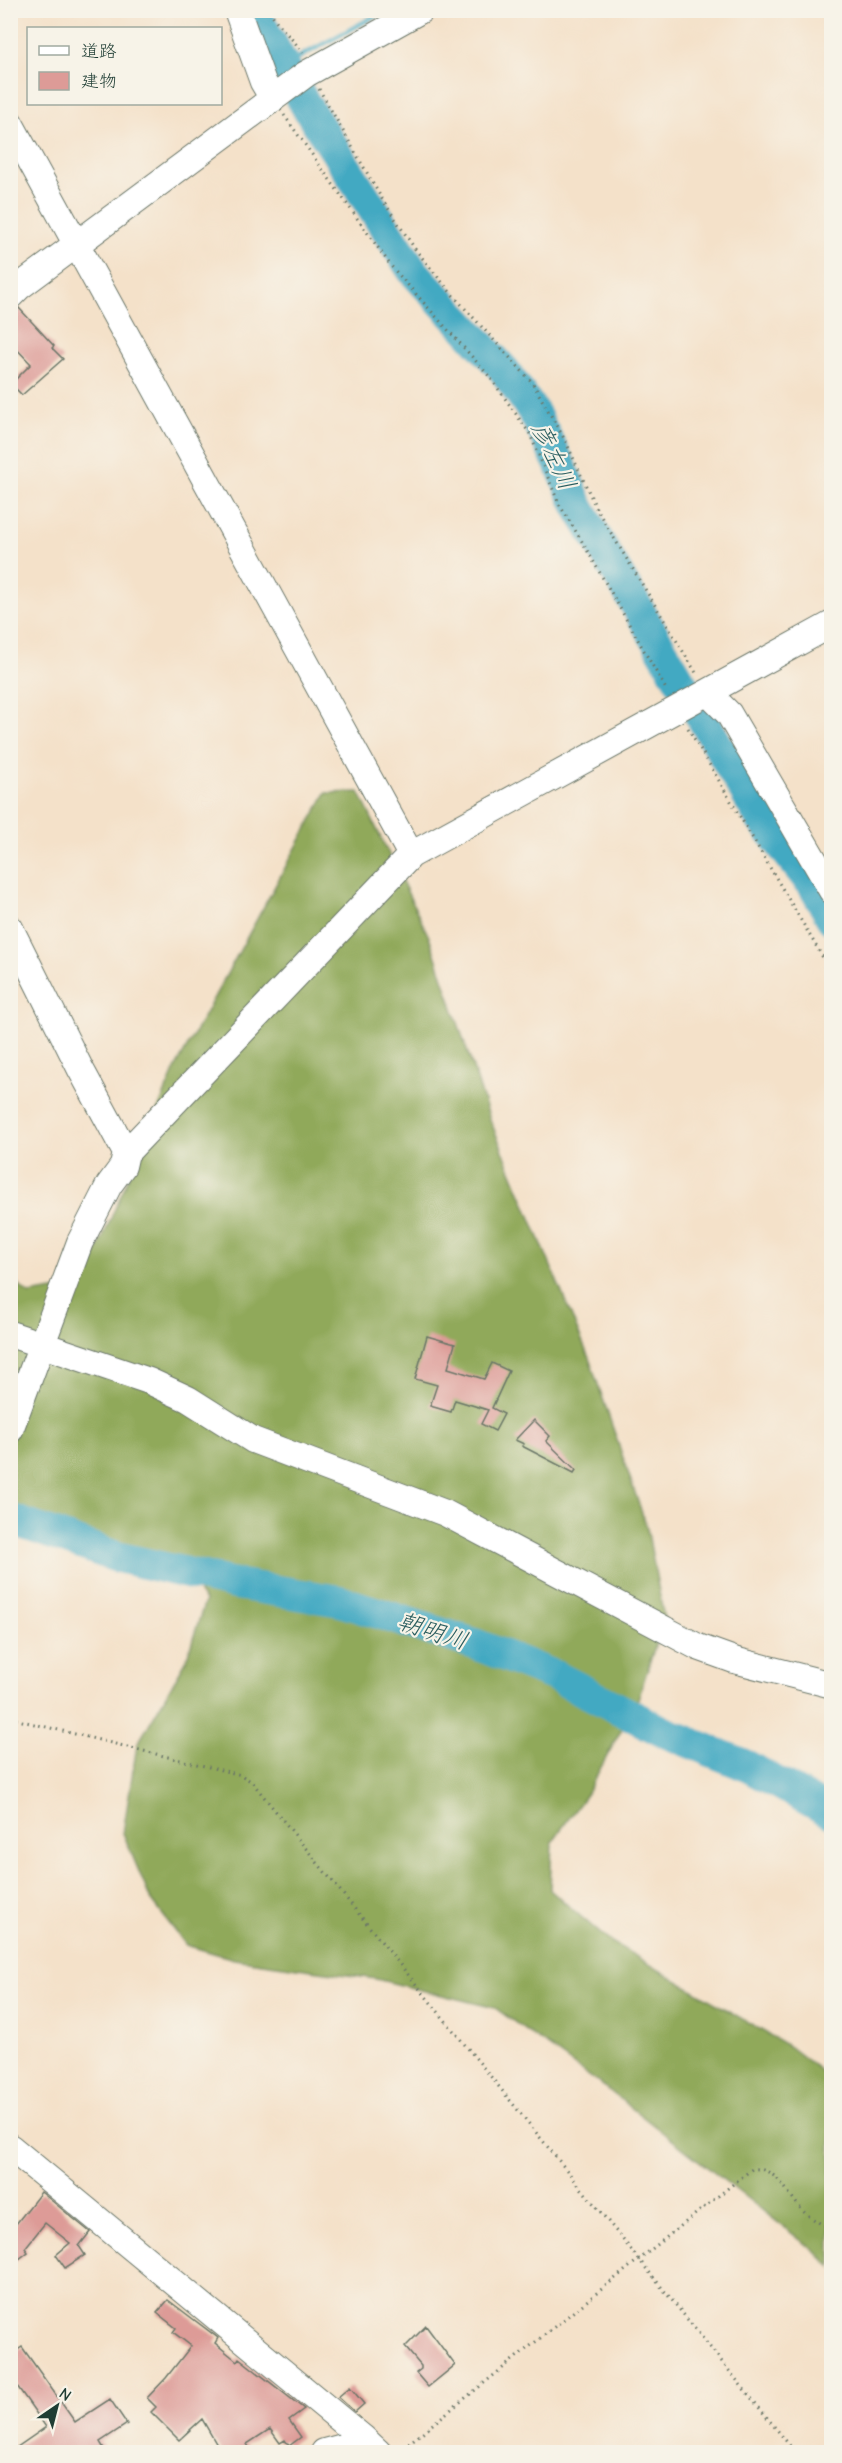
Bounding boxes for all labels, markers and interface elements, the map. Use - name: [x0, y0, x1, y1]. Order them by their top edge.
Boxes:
- legend: [27, 27, 222, 105]
- text: 道路: [81, 41, 117, 62]
- text: 建物: [81, 71, 117, 92]
- water label: 彦左川: [526, 417, 582, 495]
- water label: 朝明川: [394, 1607, 472, 1655]
- north arrow: [27, 2376, 87, 2436]
- text: N: [56, 2384, 74, 2405]

